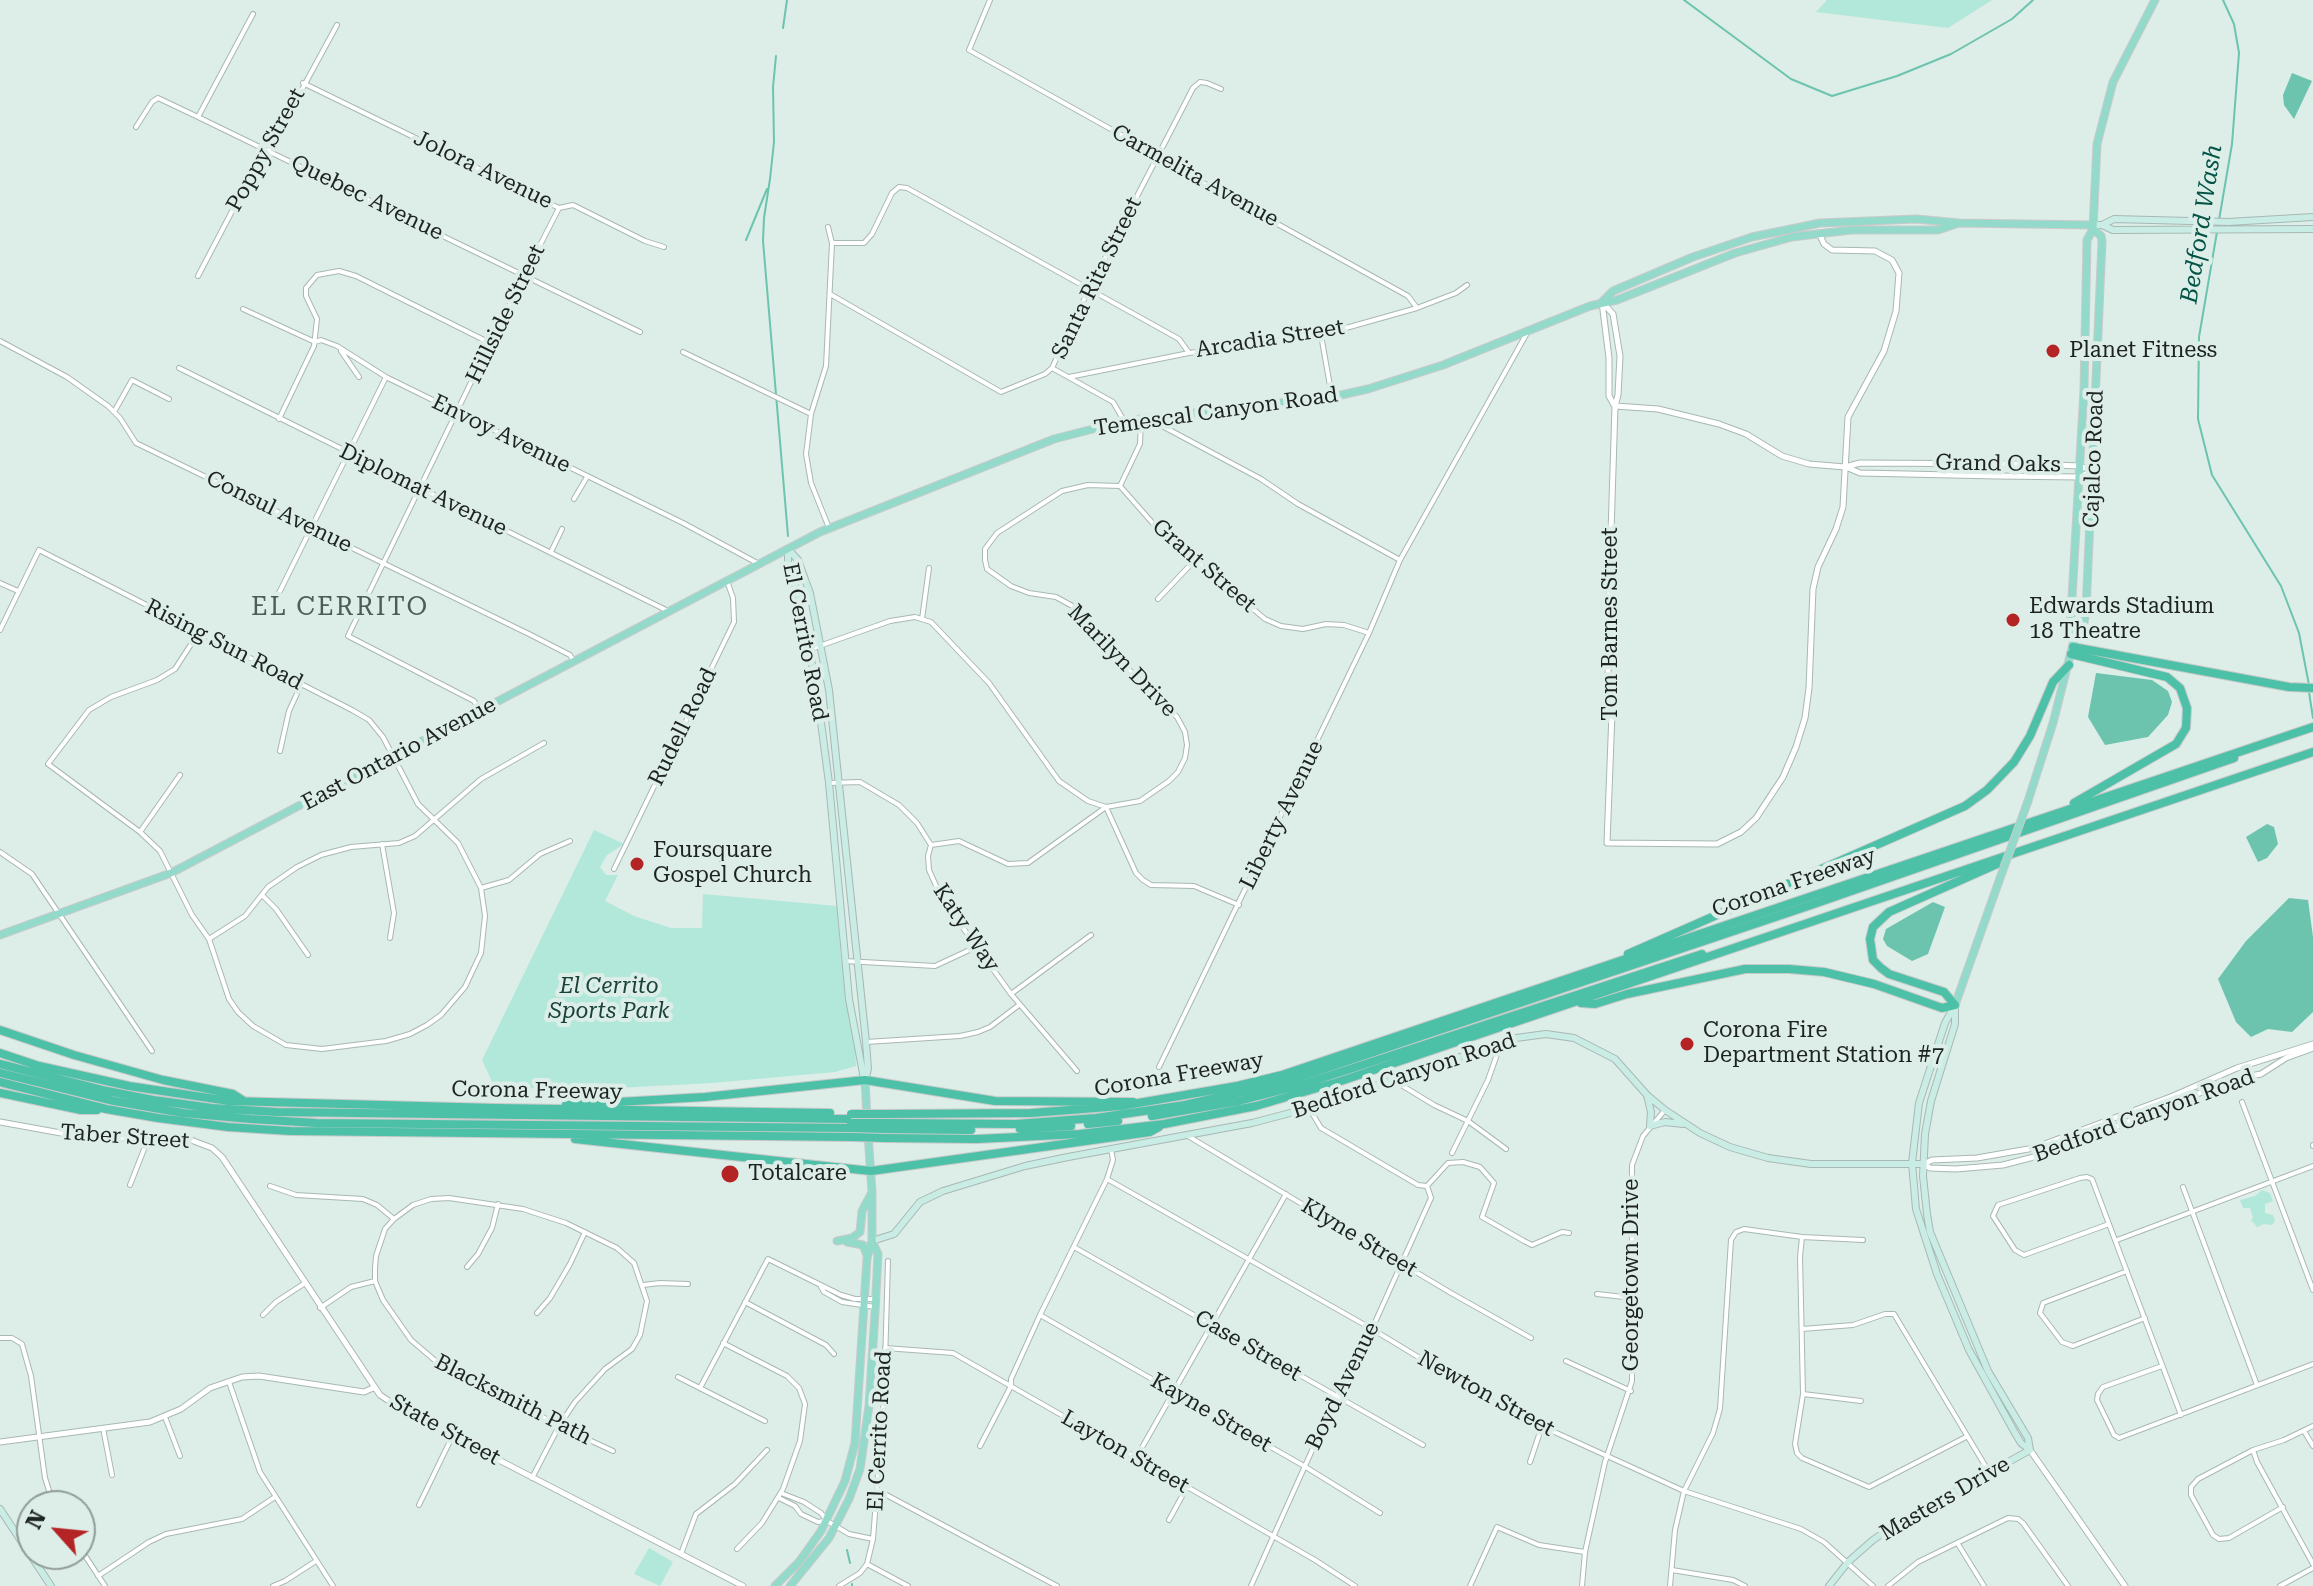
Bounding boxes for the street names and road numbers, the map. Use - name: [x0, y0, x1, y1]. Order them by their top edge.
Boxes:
- street label: Poppy Street: [221, 84, 311, 216]
- street label: Carmelita Avenue: [1107, 119, 1283, 233]
- street label: Jolora Avenue: [409, 125, 557, 215]
- street label: Quebec Avenue: [287, 150, 447, 246]
- street label: Santa Rita Street: [1046, 193, 1148, 363]
- street label: Hillside Street: [461, 240, 551, 388]
- street label: Arcadia Street: [1194, 314, 1346, 364]
- street label: Temescal Canyon Road: [1092, 382, 1340, 442]
- street label: Envoy Avenue: [427, 389, 575, 479]
- street label: Cajalco Road: [2078, 389, 2110, 529]
- street label: Diplomat Avenue: [335, 438, 511, 542]
- street label: Grand Oaks: [1935, 450, 2061, 478]
- street label: Consul Avenue: [202, 465, 356, 559]
- street label: Grant Street: [1147, 514, 1261, 618]
- street label: Tom Barnes Street: [1598, 527, 1624, 721]
- street label: El Cerrito Road: [777, 561, 833, 723]
- street label: Rising Sun Road: [141, 594, 307, 696]
- street label: Marilyn Drive: [1062, 599, 1182, 723]
- street label: Rudell Road: [643, 664, 723, 790]
- street label: East Ontario Avenue: [297, 692, 501, 816]
- street label: Liberty Avenue: [1235, 736, 1329, 894]
- street label: Corona Freeway: [1709, 843, 1879, 923]
- street label: Katy Way: [927, 879, 1005, 977]
- street label: Bedford Canyon Road: [1289, 1027, 1519, 1125]
- street label: Corona Freeway: [1092, 1047, 1266, 1103]
- street label: Bedford Canyon Road: [2030, 1064, 2258, 1168]
- street label: Corona Freeway: [451, 1076, 623, 1106]
- street label: Taber Street: [60, 1119, 190, 1155]
- street label: Georgetown Drive: [1619, 1179, 1645, 1371]
- street label: Klyne Street: [1296, 1193, 1422, 1283]
- street label: Case Street: [1190, 1305, 1306, 1387]
- street label: Boyd Avenue: [1301, 1318, 1385, 1454]
- street label: Newton Street: [1413, 1346, 1559, 1442]
- street label: Blacksmith Path: [430, 1349, 596, 1451]
- street label: El Cerrito Road: [863, 1350, 897, 1512]
- street label: Kayne Street: [1146, 1368, 1276, 1458]
- street label: State Street: [385, 1389, 505, 1471]
- street label: Layton Street: [1056, 1405, 1194, 1499]
- street label: Masters Drive: [1875, 1451, 2015, 1547]

